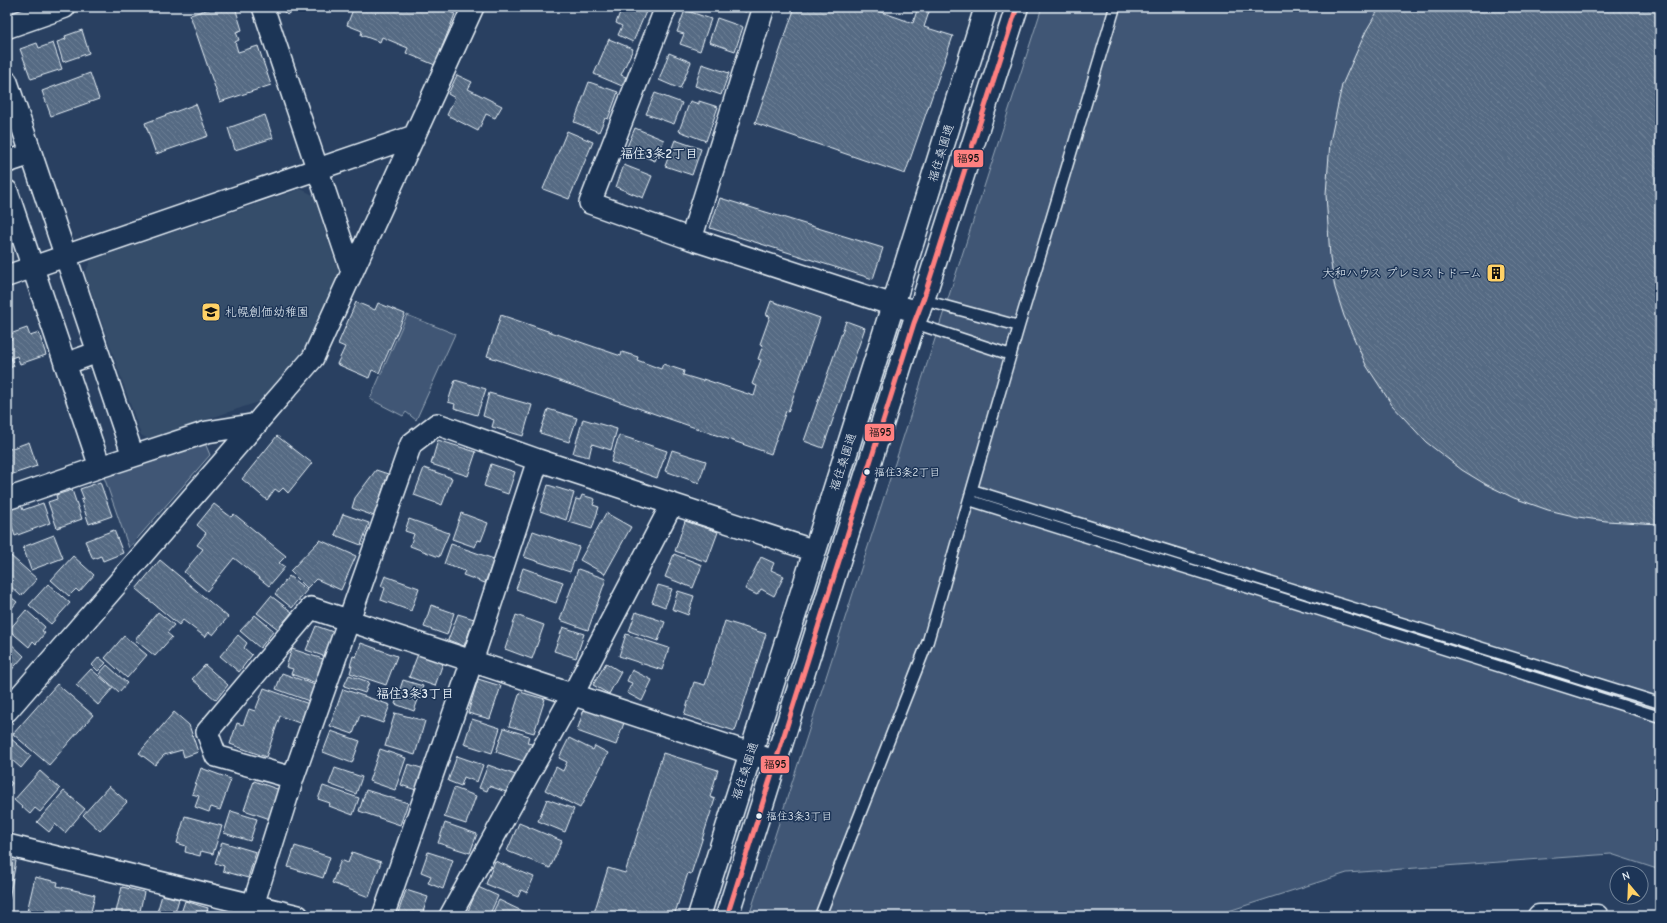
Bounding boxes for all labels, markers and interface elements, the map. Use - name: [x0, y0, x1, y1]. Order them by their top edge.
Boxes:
- street label: 福住桑園通: [926, 122, 956, 184]
- district label: 福住3条2丁目: [620, 146, 698, 161]
- line badge: 福95: [953, 149, 984, 168]
- text: 福95: [957, 152, 979, 165]
- building icon: 大和ハウス プレミストドーム: [1485, 262, 1507, 284]
- place label: 大和ハウス プレミストドーム: [1322, 266, 1482, 280]
- school or university icon: 札幌創価幼稚園: [200, 301, 222, 323]
- place label: 札幌創価幼稚園: [225, 305, 309, 319]
- line badge: 福95: [864, 423, 895, 442]
- text: 福95: [869, 426, 891, 439]
- street label: 福住桑園通: [827, 431, 859, 493]
- place label: 福住3条2丁目: [874, 466, 940, 479]
- marker: 福住3条2丁目: [862, 467, 872, 477]
- district label: 福住3条3丁目: [376, 686, 454, 701]
- street label: 福住桑園通: [729, 740, 761, 802]
- line badge: 福95: [760, 755, 790, 774]
- text: 福95: [764, 758, 786, 771]
- place label: 福住3条3丁目: [766, 810, 832, 823]
- marker: 福住3条3丁目: [754, 811, 764, 821]
- north arrow: [1609, 865, 1649, 905]
- text: N: [1620, 869, 1631, 883]

